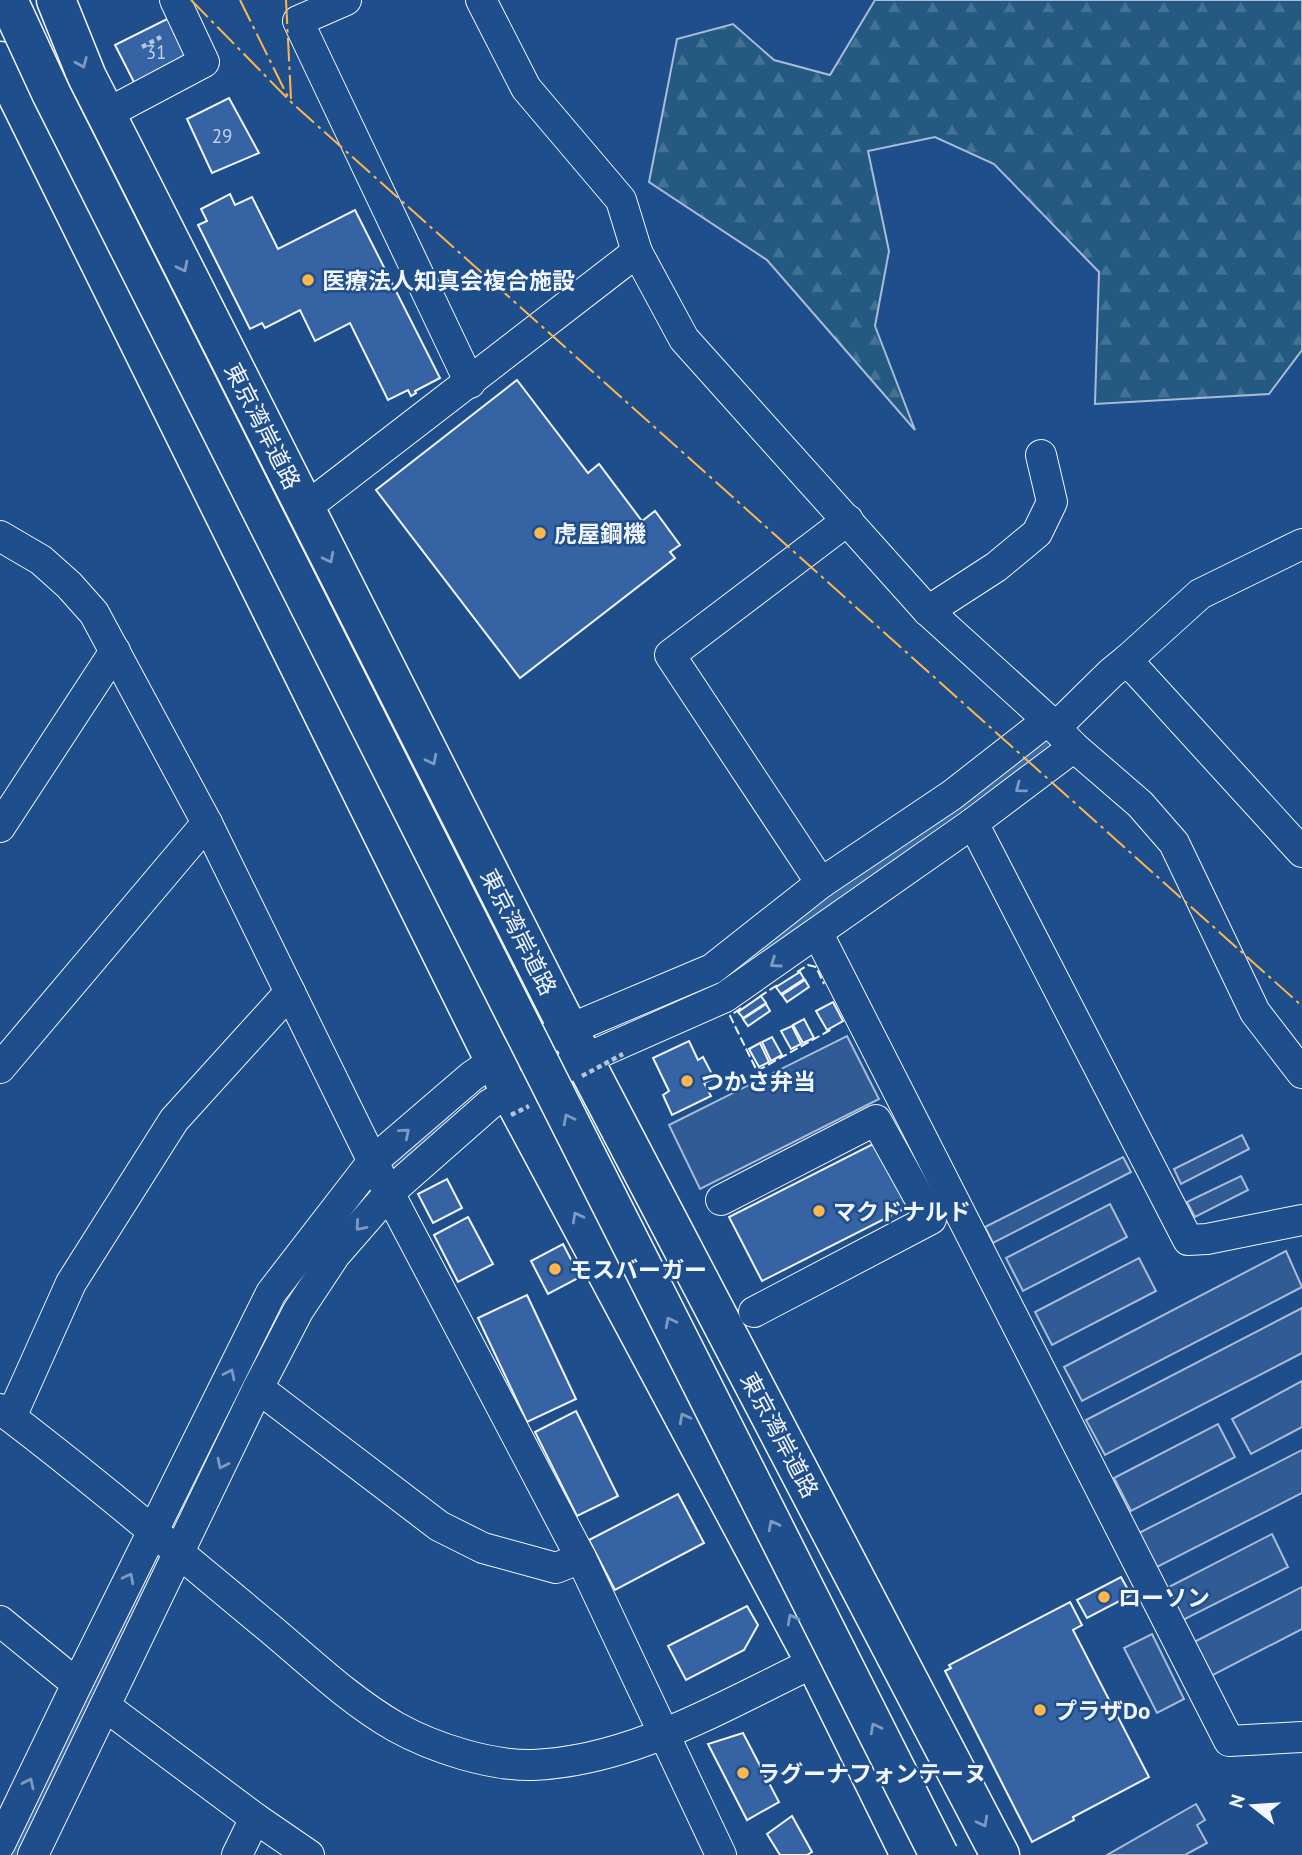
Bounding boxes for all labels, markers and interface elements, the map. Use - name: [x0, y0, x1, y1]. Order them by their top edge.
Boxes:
- house number: 31: [146, 40, 166, 64]
- one-way arrow: [73, 56, 87, 68]
- house number: 29: [212, 124, 232, 148]
- one-way arrow: [174, 260, 188, 272]
- place label: 医療法人知真会複合施設: [322, 266, 575, 295]
- marker: 医療法人知真会複合施設: [300, 272, 316, 288]
- street label: 東京湾岸道路: [219, 358, 307, 494]
- place label: 虎屋鋼機: [554, 519, 646, 548]
- marker: 虎屋鋼機: [532, 525, 548, 541]
- one-way arrow: [321, 551, 334, 563]
- one-way arrow: [424, 753, 438, 766]
- one-way arrow: [1015, 780, 1028, 793]
- street label: 東京湾岸道路: [475, 864, 563, 1000]
- one-way arrow: [770, 955, 783, 967]
- place label: つかさ弁当: [701, 1067, 816, 1096]
- marker: つかさ弁当: [679, 1073, 695, 1089]
- one-way arrow: [562, 1114, 576, 1126]
- one-way arrow: [397, 1129, 410, 1141]
- place label: マクドナルド: [833, 1197, 971, 1226]
- marker: マクドナルド: [811, 1203, 827, 1219]
- one-way arrow: [572, 1212, 585, 1225]
- one-way arrow: [356, 1218, 368, 1231]
- place label: モスバーガー: [569, 1255, 707, 1284]
- marker: モスバーガー: [547, 1261, 563, 1277]
- one-way arrow: [665, 1317, 679, 1329]
- street label: 東京湾岸道路: [735, 1367, 825, 1503]
- one-way arrow: [221, 1369, 235, 1381]
- one-way arrow: [679, 1413, 693, 1425]
- one-way arrow: [216, 1457, 230, 1469]
- one-way arrow: [767, 1520, 781, 1532]
- one-way arrow: [121, 1573, 135, 1585]
- place label: ローソン: [1118, 1583, 1210, 1612]
- marker: ローソン: [1096, 1589, 1112, 1605]
- one-way arrow: [786, 1613, 800, 1626]
- place label: プラザDo: [1054, 1696, 1150, 1725]
- marker: プラザDo: [1032, 1702, 1048, 1718]
- one-way arrow: [870, 1723, 884, 1735]
- place label: ラグーナフォンテーヌ: [757, 1759, 987, 1788]
- marker: ラグーナフォンテーヌ: [735, 1765, 751, 1781]
- north arrow: [1218, 1771, 1288, 1841]
- one-way arrow: [21, 1778, 35, 1790]
- text: N: [1223, 1792, 1250, 1811]
- one-way arrow: [974, 1814, 988, 1827]

